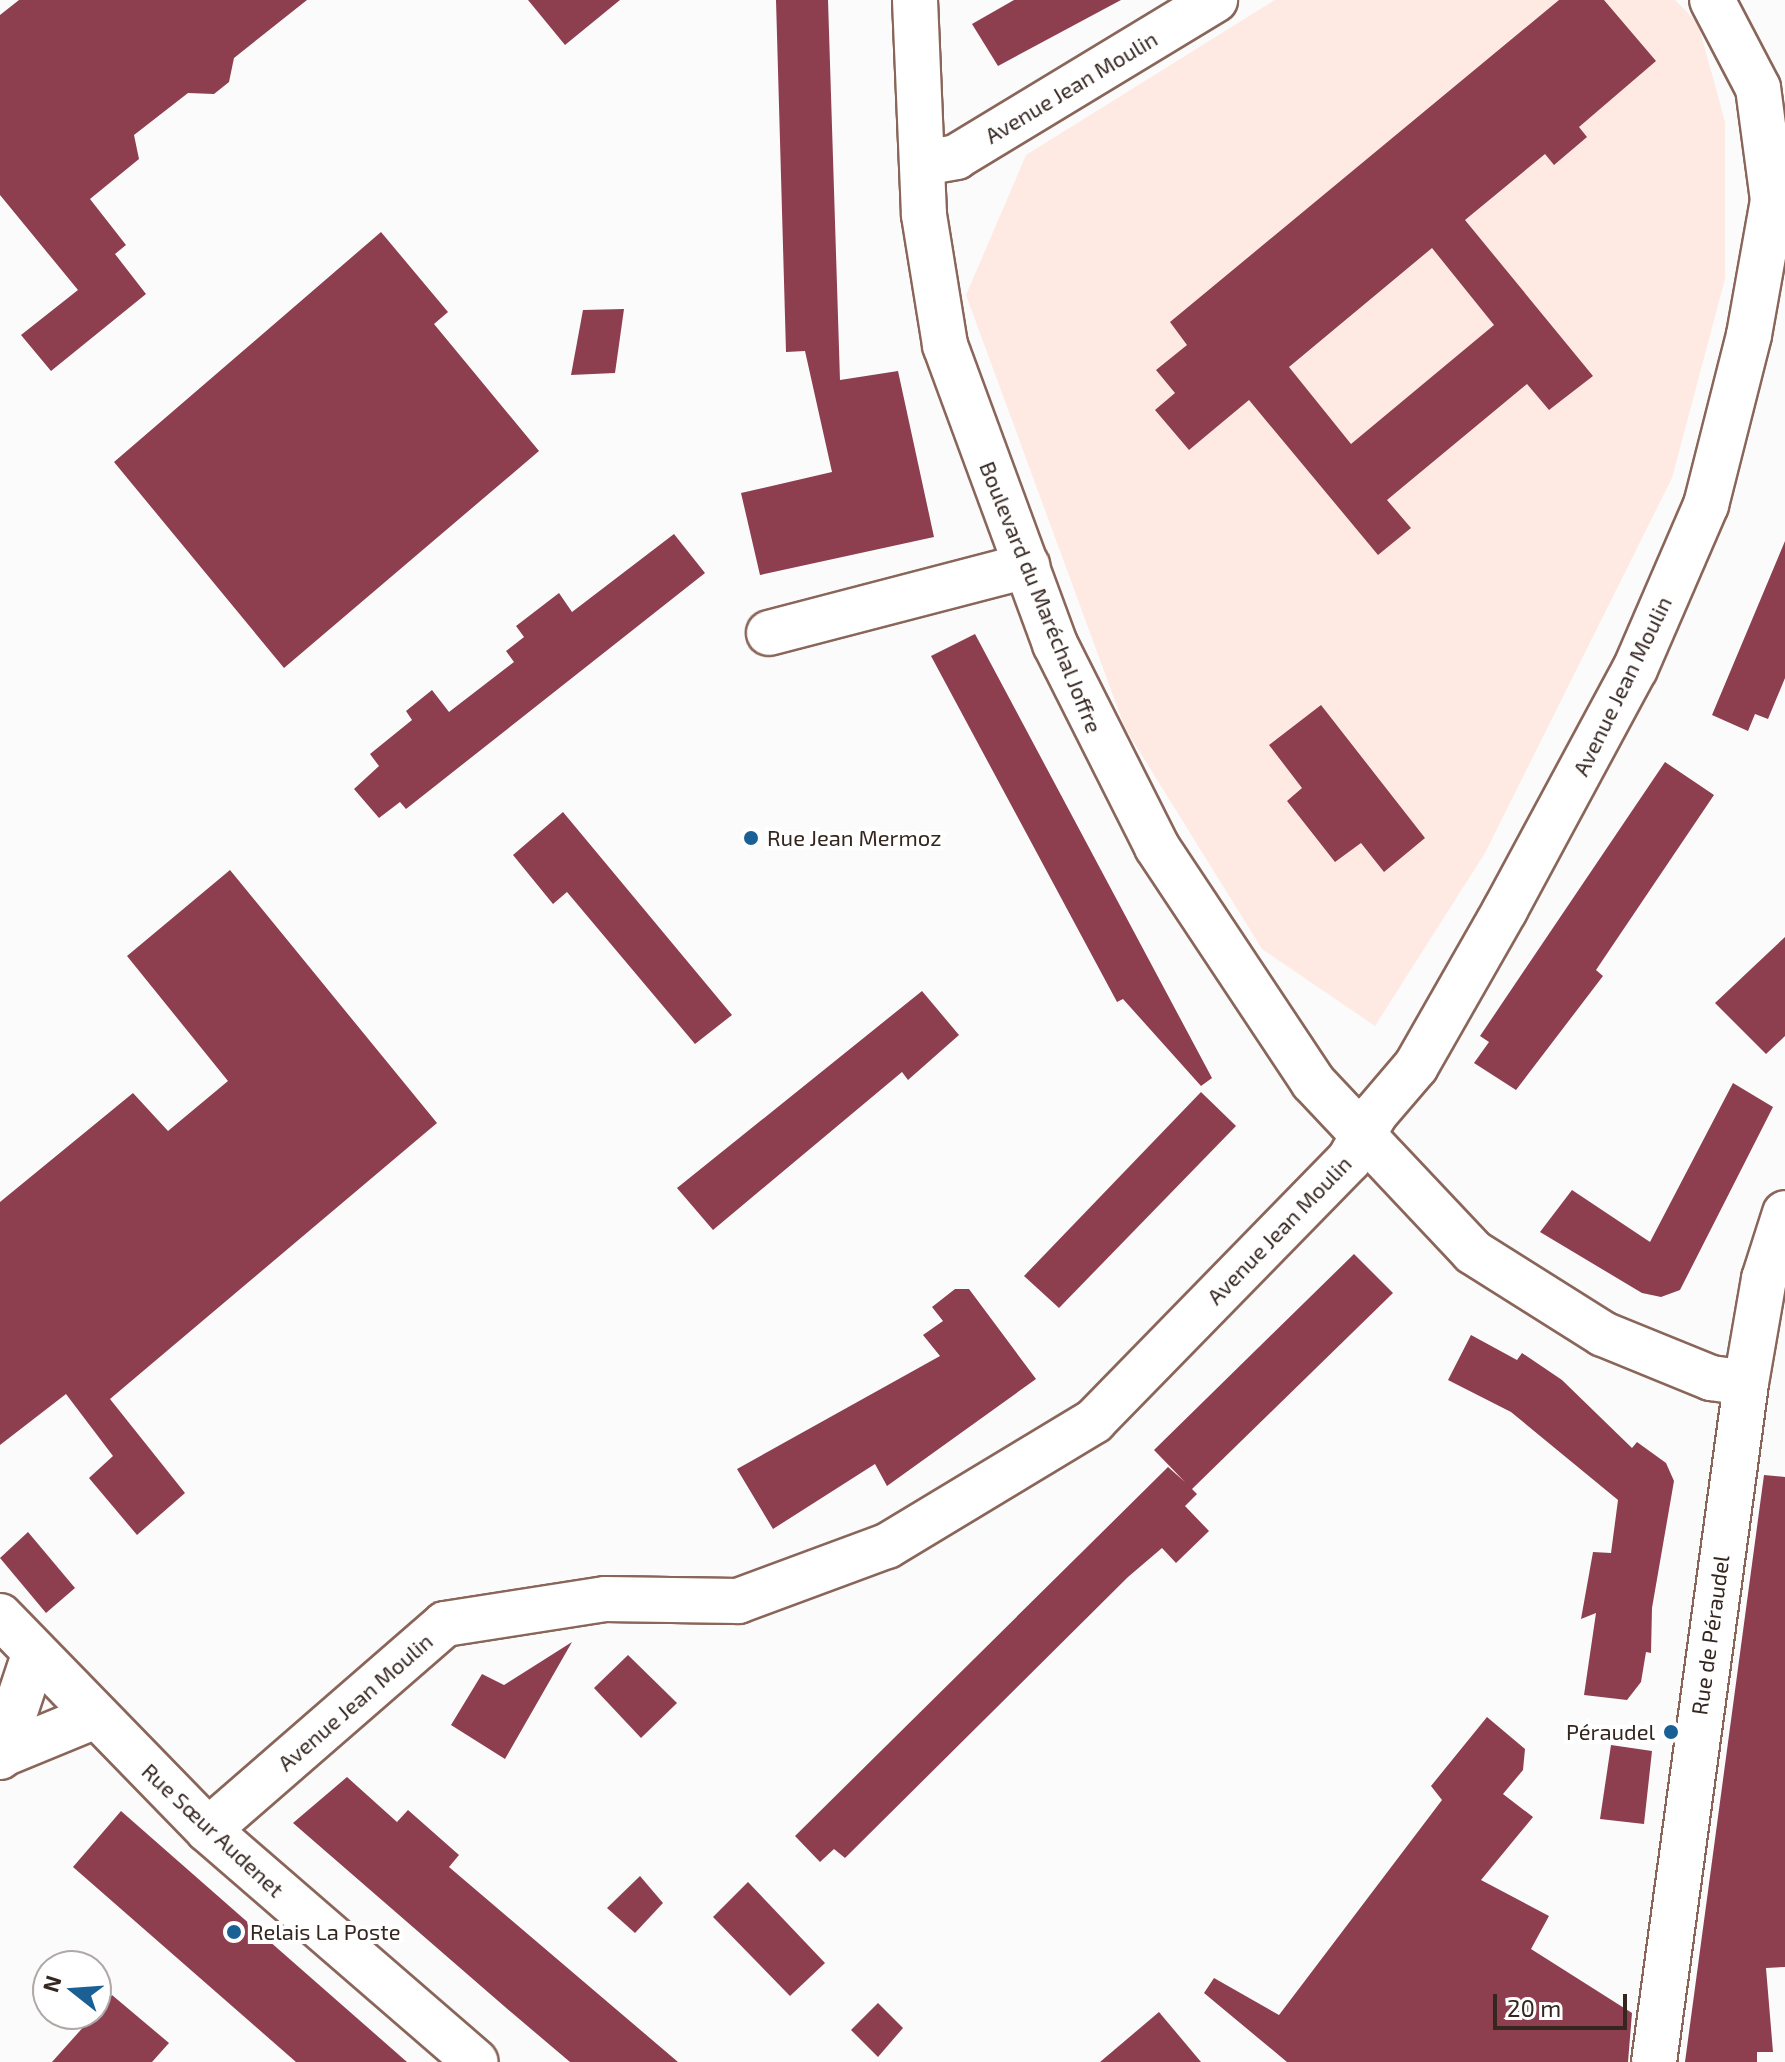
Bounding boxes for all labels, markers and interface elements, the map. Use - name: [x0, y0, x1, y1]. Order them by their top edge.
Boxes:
- street label: Avenue Jean Moulin: [980, 25, 1162, 149]
- street label: Boulevard du Maréchal Joffre: [974, 457, 1108, 737]
- street label: Avenue Jean Moulin: [1567, 592, 1677, 780]
- place label: Rue Jean Mermoz: [767, 825, 942, 851]
- marker: Rue Jean Mermoz: [742, 829, 760, 847]
- street label: Avenue Jean Moulin: [1201, 1150, 1357, 1310]
- street label: Rue de Péraudel: [1686, 1553, 1734, 1717]
- street label: Avenue Jean Moulin: [272, 1627, 438, 1777]
- place label: Péraudel: [1566, 1719, 1655, 1745]
- marker: Péraudel: [1662, 1723, 1680, 1741]
- street label: Rue Sœur Audenet: [136, 1757, 290, 1903]
- place label: Relais La Poste: [250, 1919, 400, 1945]
- marker: Relais La Poste: [225, 1923, 243, 1941]
- north arrow: [32, 1950, 112, 2030]
- text: N: [36, 1972, 66, 1995]
- scale bar: [1497, 1978, 1631, 2028]
- text: 20 m: [1507, 1993, 1561, 2022]

